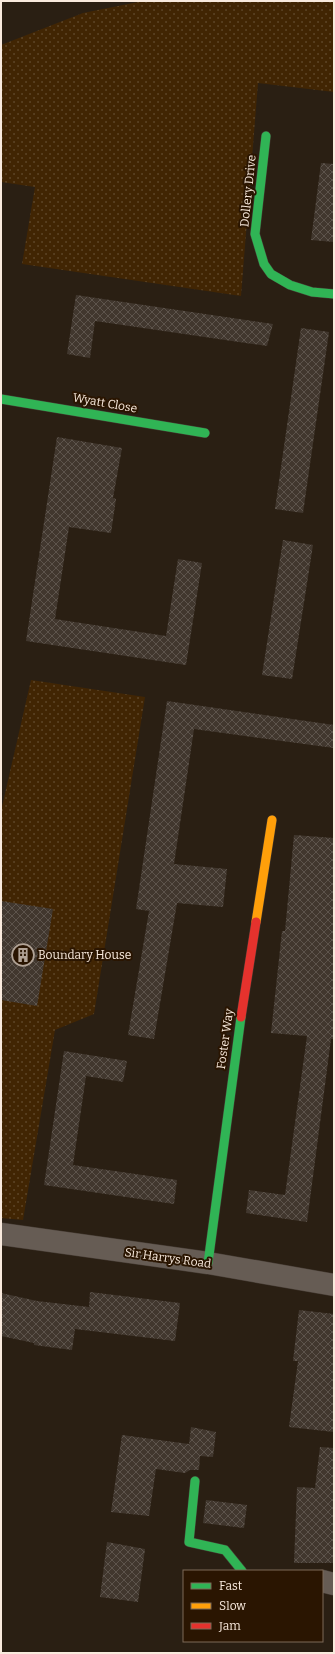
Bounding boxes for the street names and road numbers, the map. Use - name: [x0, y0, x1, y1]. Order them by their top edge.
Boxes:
- street label: Dollery Drive: [237, 154, 259, 228]
- street label: Wyatt Close: [72, 390, 138, 416]
- street label: Foster Way: [214, 1007, 236, 1070]
- street label: Sir Harrys Road: [124, 1245, 212, 1271]

